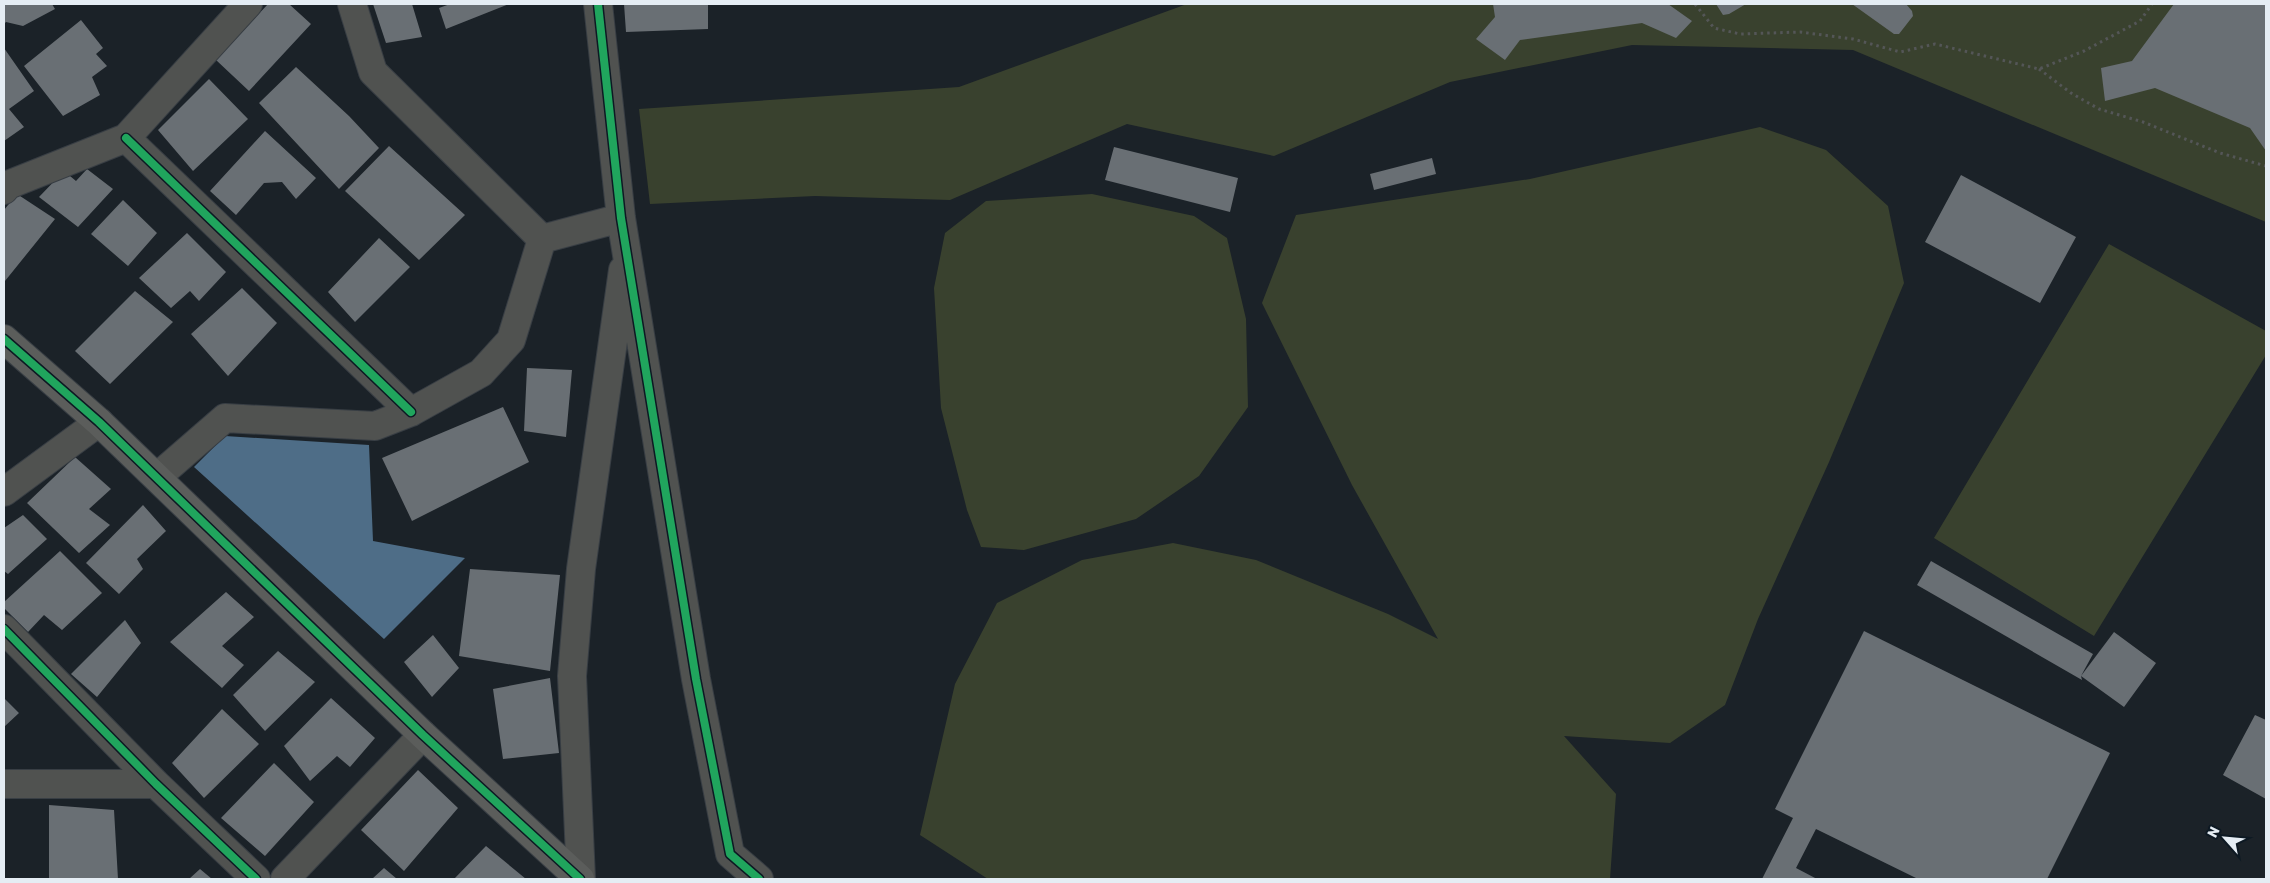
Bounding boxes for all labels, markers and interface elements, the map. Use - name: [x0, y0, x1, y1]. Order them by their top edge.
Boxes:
- north arrow: [2200, 813, 2250, 863]
- text: N: [2204, 824, 2224, 841]

